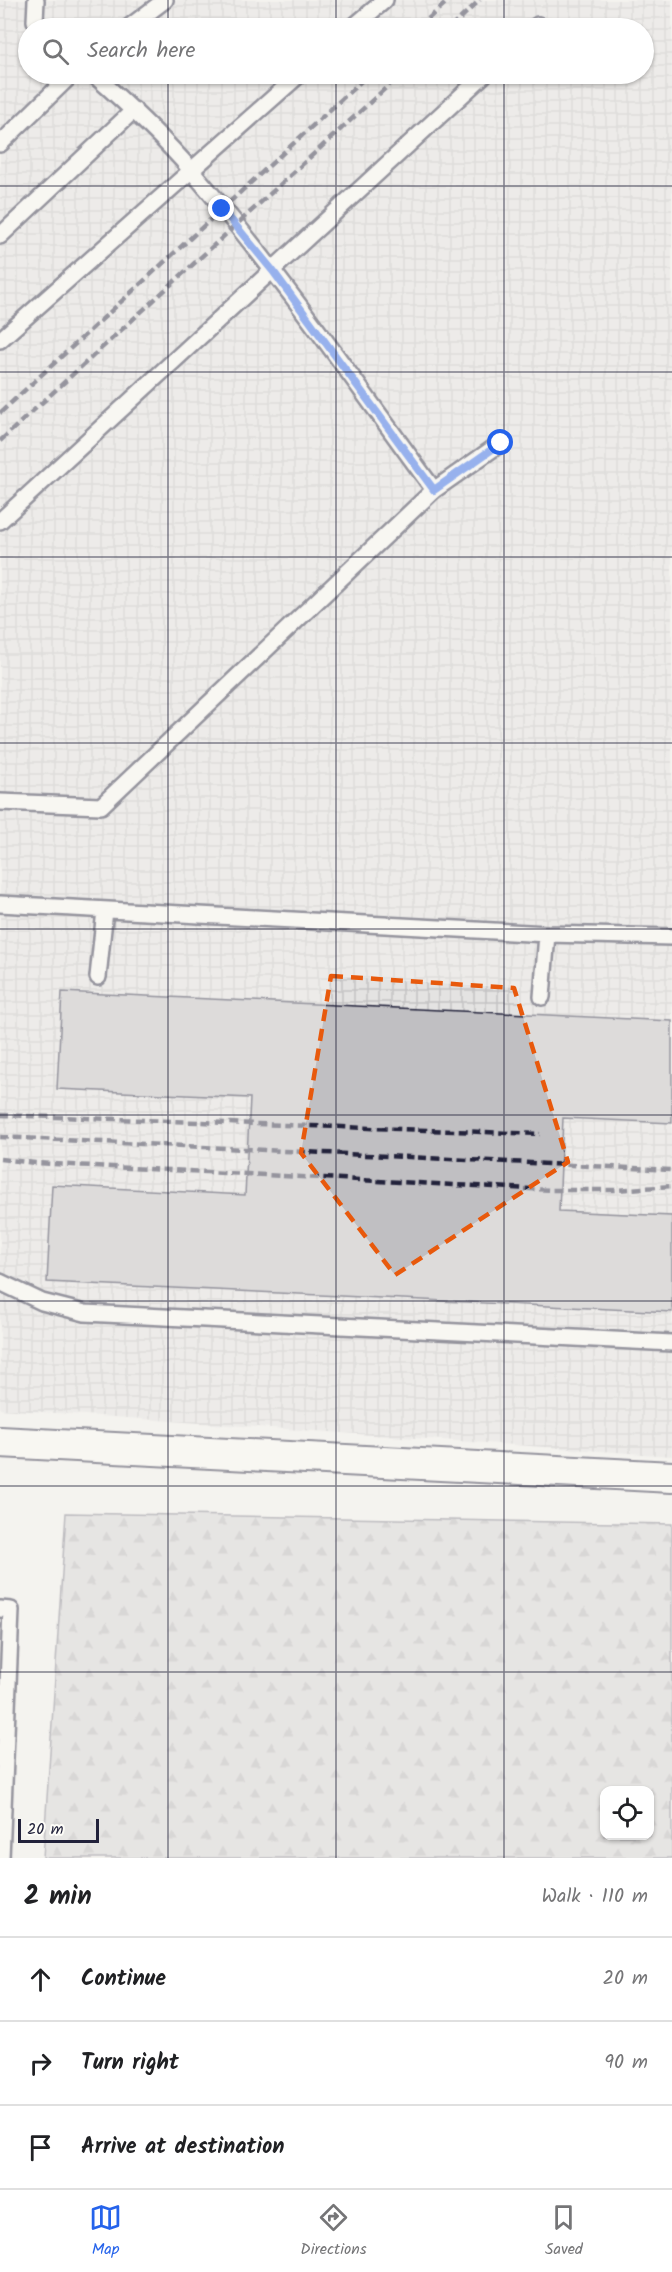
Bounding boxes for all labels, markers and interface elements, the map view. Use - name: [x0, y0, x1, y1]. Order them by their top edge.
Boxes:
- search box: [18, 18, 654, 84]
- text: Search here: [87, 34, 195, 69]
- icon: search: [39, 35, 72, 68]
- route end: [208, 195, 234, 221]
- route start: [487, 429, 513, 455]
- map controls: [600, 1786, 654, 1840]
- button: locate: [600, 1786, 654, 1840]
- scale bar: [18, 1816, 99, 1844]
- text: 20 m: [27, 1817, 63, 1842]
- text: 2 min: [24, 1876, 92, 1918]
- text: Walk · 110 m: [541, 1881, 648, 1913]
- text: Continue: [81, 1962, 166, 1997]
- icon: ahead: [24, 1963, 57, 1996]
- text: 20 m: [602, 1963, 648, 1995]
- text: Turn right: [81, 2046, 179, 2081]
- icon: right: [24, 2047, 57, 2080]
- text: 90 m: [604, 2047, 648, 2079]
- text: Arrive at destination: [81, 2130, 284, 2165]
- icon: arrive: [24, 2131, 57, 2164]
- tab: Map: [89, 2201, 122, 2262]
- tab: Directions: [300, 2201, 367, 2262]
- tab: Saved: [545, 2201, 583, 2262]

